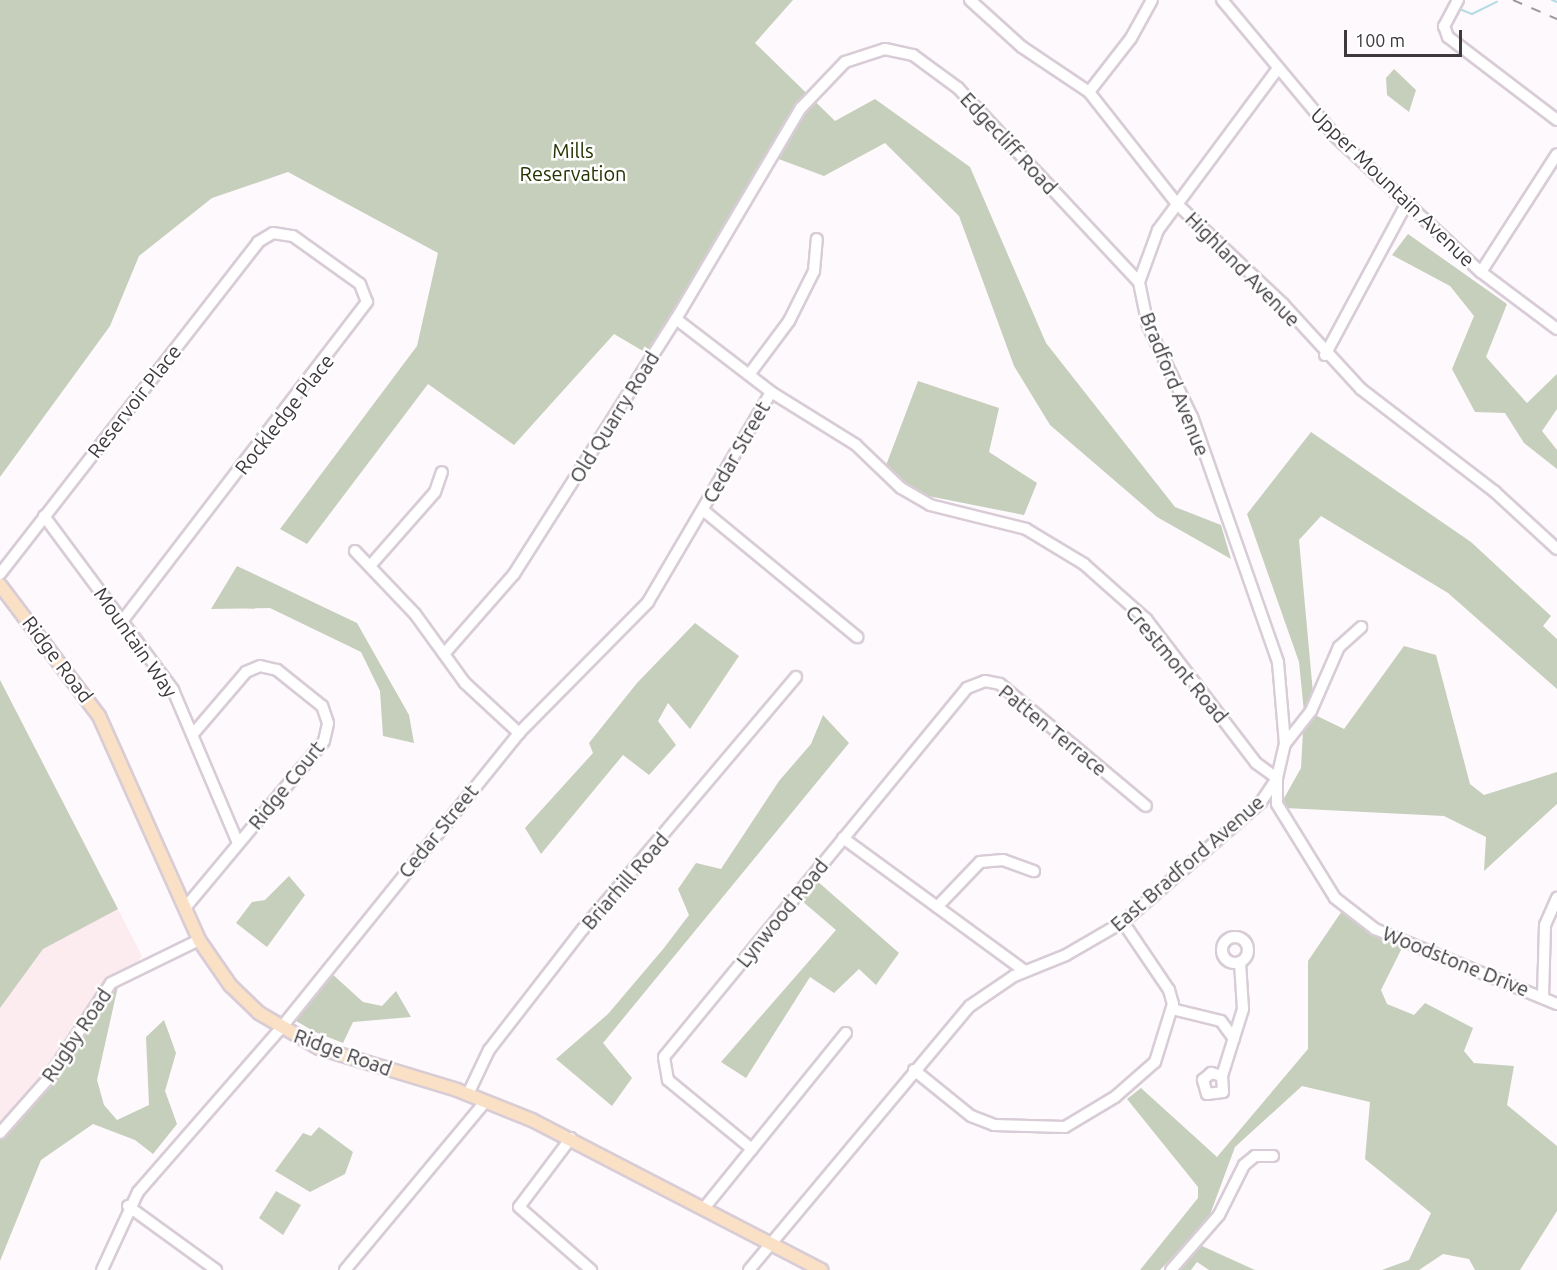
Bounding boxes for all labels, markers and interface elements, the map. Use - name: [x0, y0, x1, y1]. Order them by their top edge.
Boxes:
- scale bar: [1347, 18, 1466, 56]
- text: 100 m: [1355, 30, 1405, 50]
- street label: Edgecliff Road: [956, 87, 1062, 199]
- street label: Upper Mountain Avenue: [1306, 102, 1480, 272]
- park label: Mills Reservation: [519, 139, 627, 186]
- street label: Highland Avenue: [1181, 207, 1305, 331]
- street label: Bradford Avenue: [1135, 309, 1215, 459]
- street label: Reservoir Place: [82, 339, 186, 463]
- street label: Old Quarry Road: [564, 347, 664, 487]
- street label: Rockledge Place: [229, 349, 339, 479]
- street label: Cedar Street: [697, 397, 775, 507]
- street label: Mountain Way: [89, 582, 183, 702]
- street label: Crestmont Road: [1121, 600, 1233, 728]
- street label: Ridge Road: [18, 611, 98, 707]
- street label: Patten Terrace: [994, 679, 1112, 781]
- street label: Ridge Court: [243, 736, 329, 834]
- street label: Cedar Street: [393, 779, 483, 883]
- street label: East Bradford Avenue: [1105, 790, 1269, 936]
- street label: Briarhill Road: [576, 828, 674, 934]
- street label: Lynwood Road: [731, 854, 833, 972]
- street label: Woodstone Drive: [1379, 921, 1533, 1001]
- street label: Rugby Road: [36, 984, 116, 1086]
- street label: Ridge Road: [291, 1023, 395, 1081]

